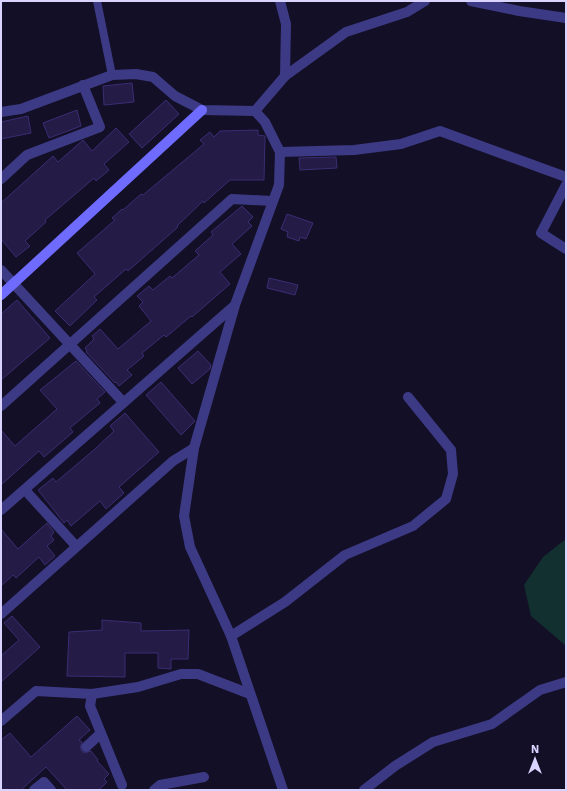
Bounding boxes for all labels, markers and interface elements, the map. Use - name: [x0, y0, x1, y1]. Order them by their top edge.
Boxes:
- north arrow: [515, 739, 555, 779]
- text: N: [531, 743, 539, 756]

